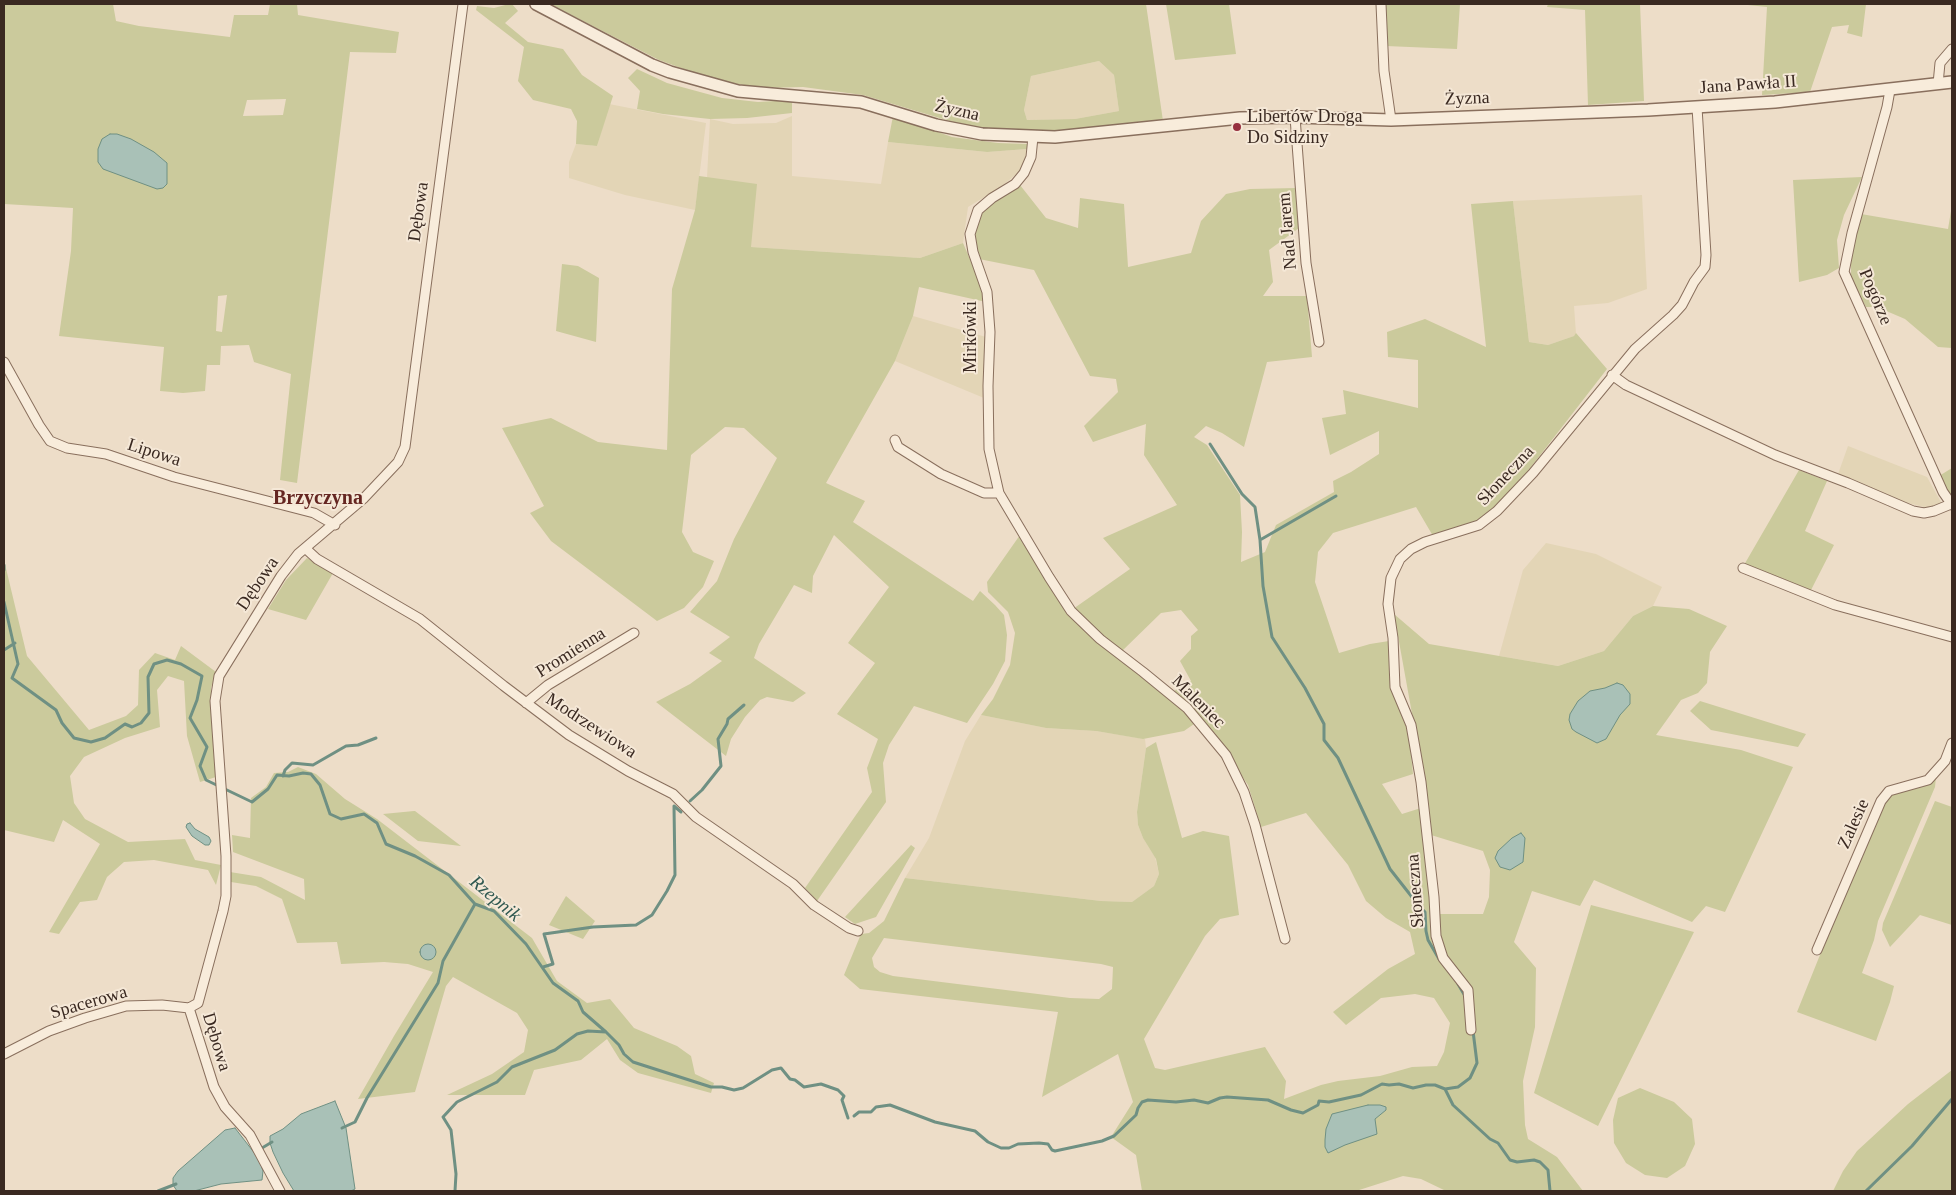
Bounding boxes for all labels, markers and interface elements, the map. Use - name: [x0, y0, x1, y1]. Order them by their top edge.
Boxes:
- street label: Jana Pawła II: [1699, 71, 1797, 99]
- street label: Żyzna: [1444, 87, 1490, 111]
- street label: Żyzna: [933, 95, 981, 127]
- place label: Libertów Droga Do Sidziny: [1247, 106, 1362, 148]
- marker: Libertów Droga Do Sidziny: [1231, 121, 1243, 133]
- street label: Dębowa: [404, 181, 434, 243]
- street label: Nad Jarem: [1274, 191, 1302, 271]
- street label: Pogórze: [1854, 266, 1896, 328]
- street label: Mirkówki: [960, 301, 982, 373]
- street label: Lipowa: [125, 434, 183, 472]
- street label: Słoneczna: [1473, 442, 1539, 510]
- district label: Brzyczyna: [273, 487, 363, 511]
- street label: Dębowa: [232, 553, 284, 615]
- street label: Promienna: [532, 623, 610, 683]
- street label: Maleniec: [1167, 671, 1229, 733]
- street label: Modrzewiowa: [542, 689, 640, 763]
- street label: Zalesie: [1834, 796, 1874, 852]
- street label: Słoneczna: [1403, 853, 1429, 929]
- water label: Rzepnik: [465, 871, 525, 927]
- street label: Spacerowa: [48, 982, 130, 1024]
- street label: Dębowa: [197, 1010, 235, 1074]

